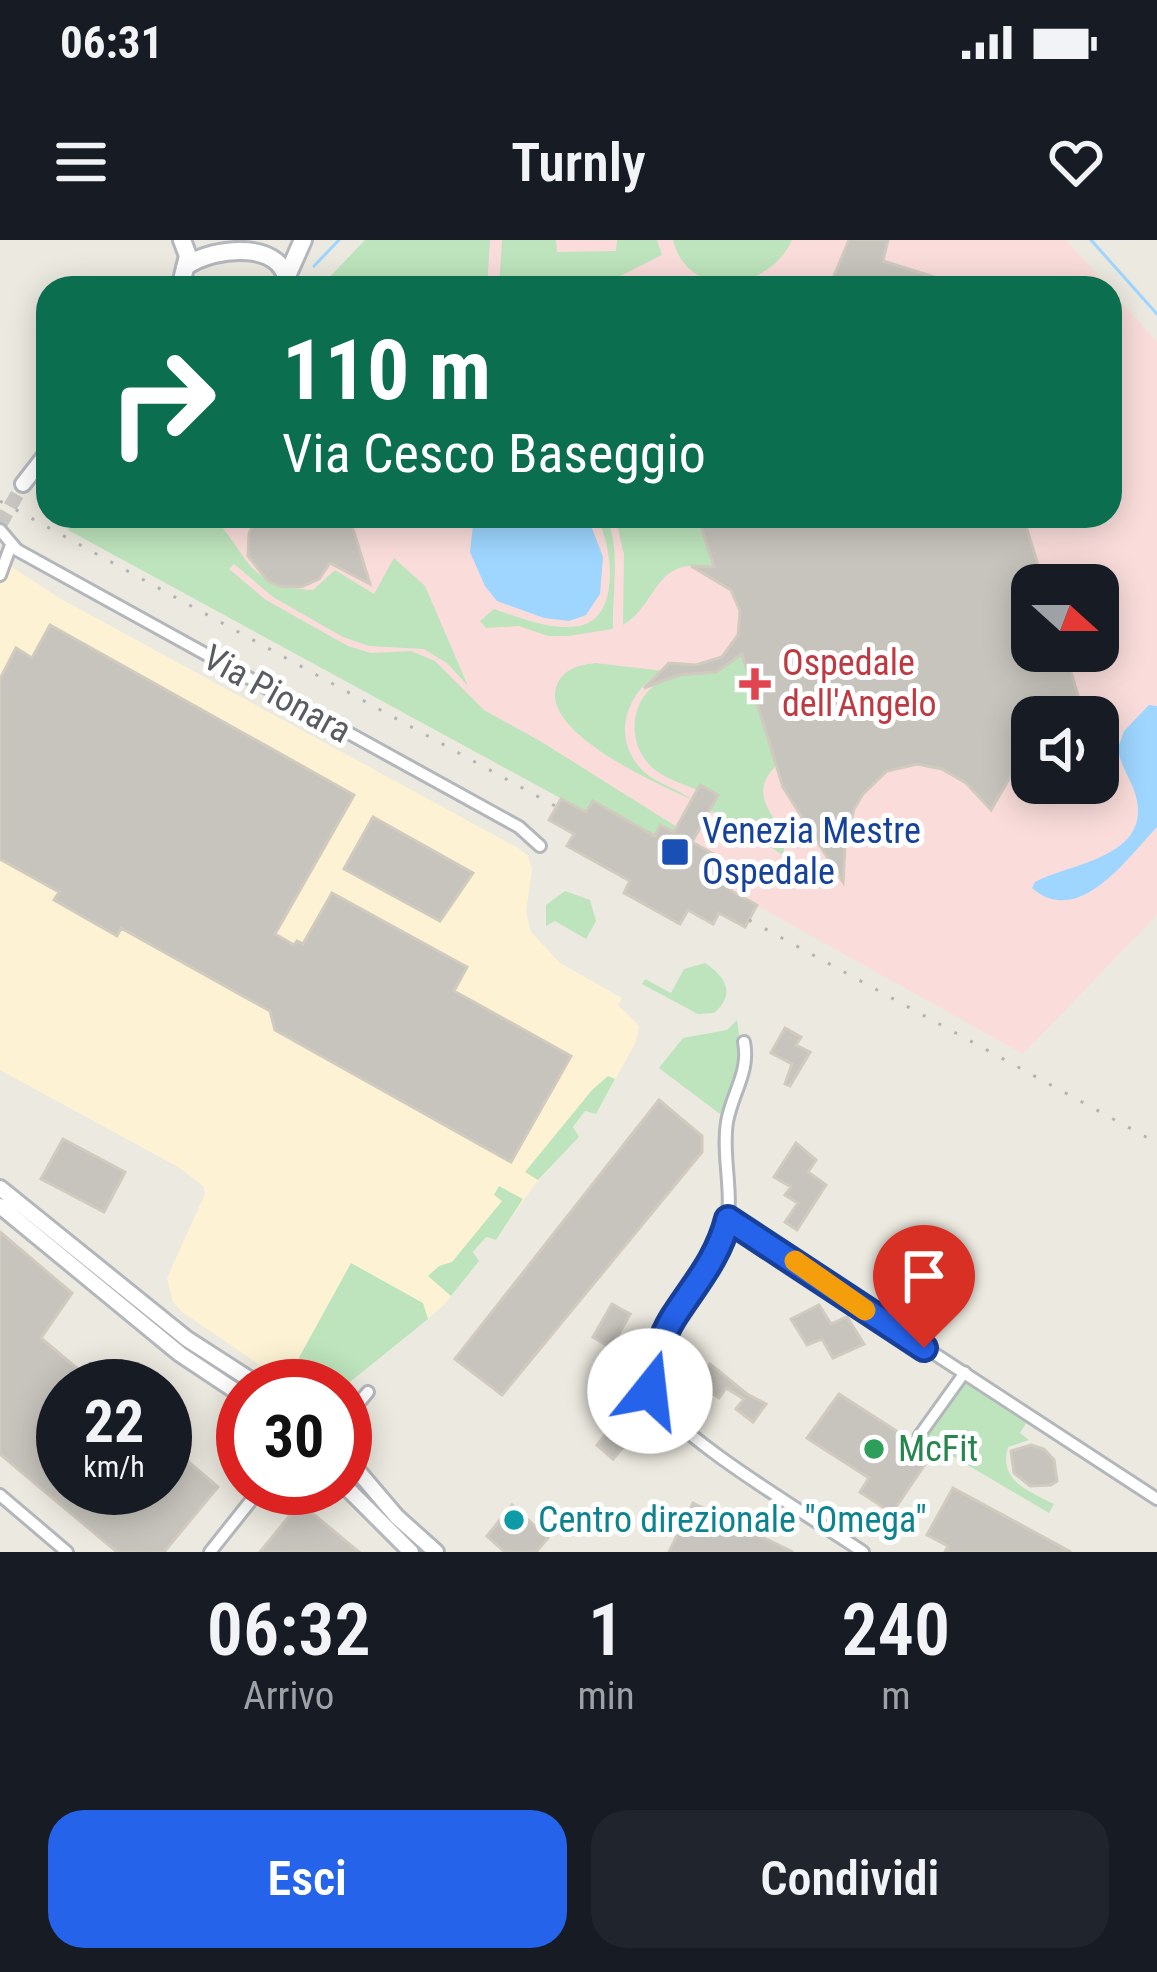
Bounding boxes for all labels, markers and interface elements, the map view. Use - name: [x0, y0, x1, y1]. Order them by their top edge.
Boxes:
- text: 06:31: [60, 16, 163, 69]
- icon: menu: [48, 129, 114, 195]
- icon: heart: [1043, 129, 1109, 195]
- text: Turnly: [511, 131, 646, 194]
- text: 110 m: [282, 321, 491, 420]
- icon: right: [84, 324, 240, 480]
- text: Via Cesco Baseggio: [282, 422, 706, 485]
- north arrow: [1011, 564, 1119, 672]
- map controls: [1011, 564, 1119, 804]
- street label: Via Pionara: [196, 636, 358, 752]
- place label: Ospedale dell'Angelo: [782, 642, 937, 725]
- marker: Ospedale dell'Angelo: [739, 668, 771, 700]
- button: sound: [1011, 696, 1119, 804]
- place label: Venezia Mestre Ospedale: [702, 810, 921, 893]
- marker: Venezia Mestre Ospedale: [659, 836, 691, 868]
- pin: [873, 1225, 975, 1348]
- icon: arrive: [891, 1243, 957, 1309]
- position arrow: [587, 1328, 713, 1454]
- speed limit sign: 30: [216, 1359, 372, 1515]
- text: 22: [84, 1386, 144, 1457]
- place label: McFit: [898, 1428, 978, 1470]
- marker: McFit: [861, 1436, 887, 1462]
- text: km/h: [83, 1449, 145, 1484]
- place label: Centro direzionale "Omega": [538, 1499, 927, 1541]
- marker: Centro direzionale "Omega": [501, 1507, 527, 1533]
- text: 06:32: [207, 1588, 371, 1673]
- text: 1: [588, 1588, 624, 1673]
- text: 240: [842, 1588, 950, 1673]
- text: Arrivo: [243, 1673, 334, 1719]
- text: min: [578, 1673, 635, 1719]
- text: m: [881, 1673, 911, 1719]
- button: Esci: [48, 1810, 567, 1948]
- button: Condividi: [591, 1810, 1109, 1948]

